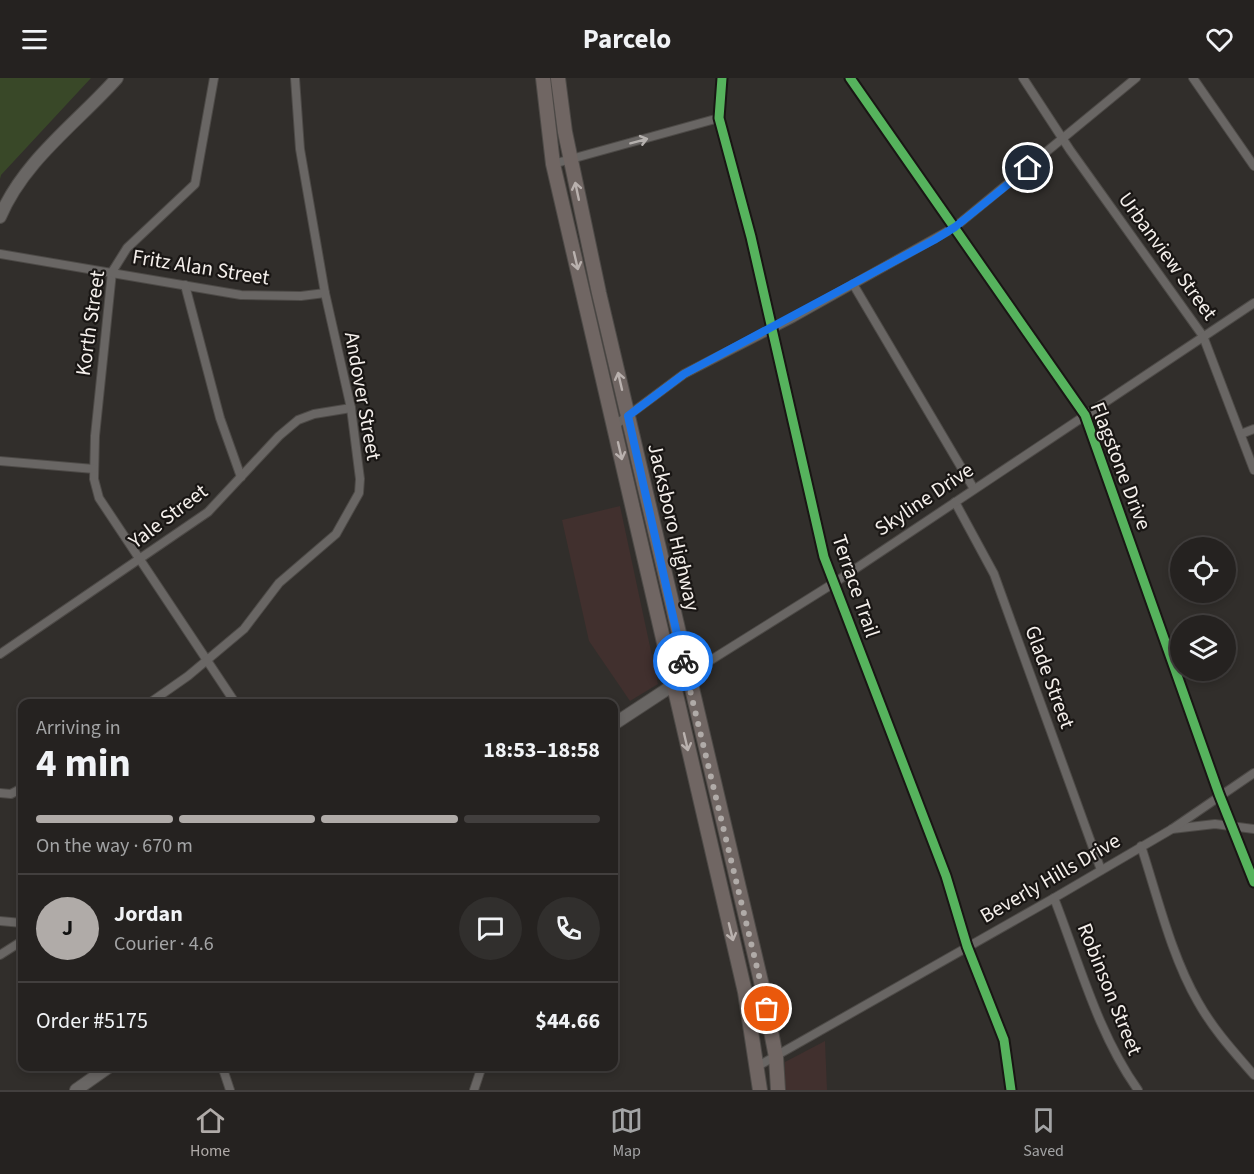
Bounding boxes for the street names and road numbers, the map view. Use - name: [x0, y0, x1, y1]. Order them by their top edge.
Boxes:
- street label: Urbanview Street: [1111, 186, 1225, 326]
- street label: Fritz Alan Street: [130, 241, 272, 293]
- street label: Korth Street: [68, 268, 112, 378]
- street label: Andover Street: [337, 329, 389, 463]
- street label: Flagstone Drive: [1083, 398, 1159, 534]
- street label: Jacksboro Highway: [640, 440, 708, 614]
- street label: Skyline Drive: [869, 455, 979, 543]
- street label: Yale Street: [122, 476, 214, 556]
- street label: Terrace Trail: [824, 531, 888, 641]
- street label: Glade Street: [1017, 621, 1083, 733]
- street label: Beverly Hills Drive: [974, 826, 1126, 930]
- street label: Robinson Street: [1070, 919, 1150, 1059]

